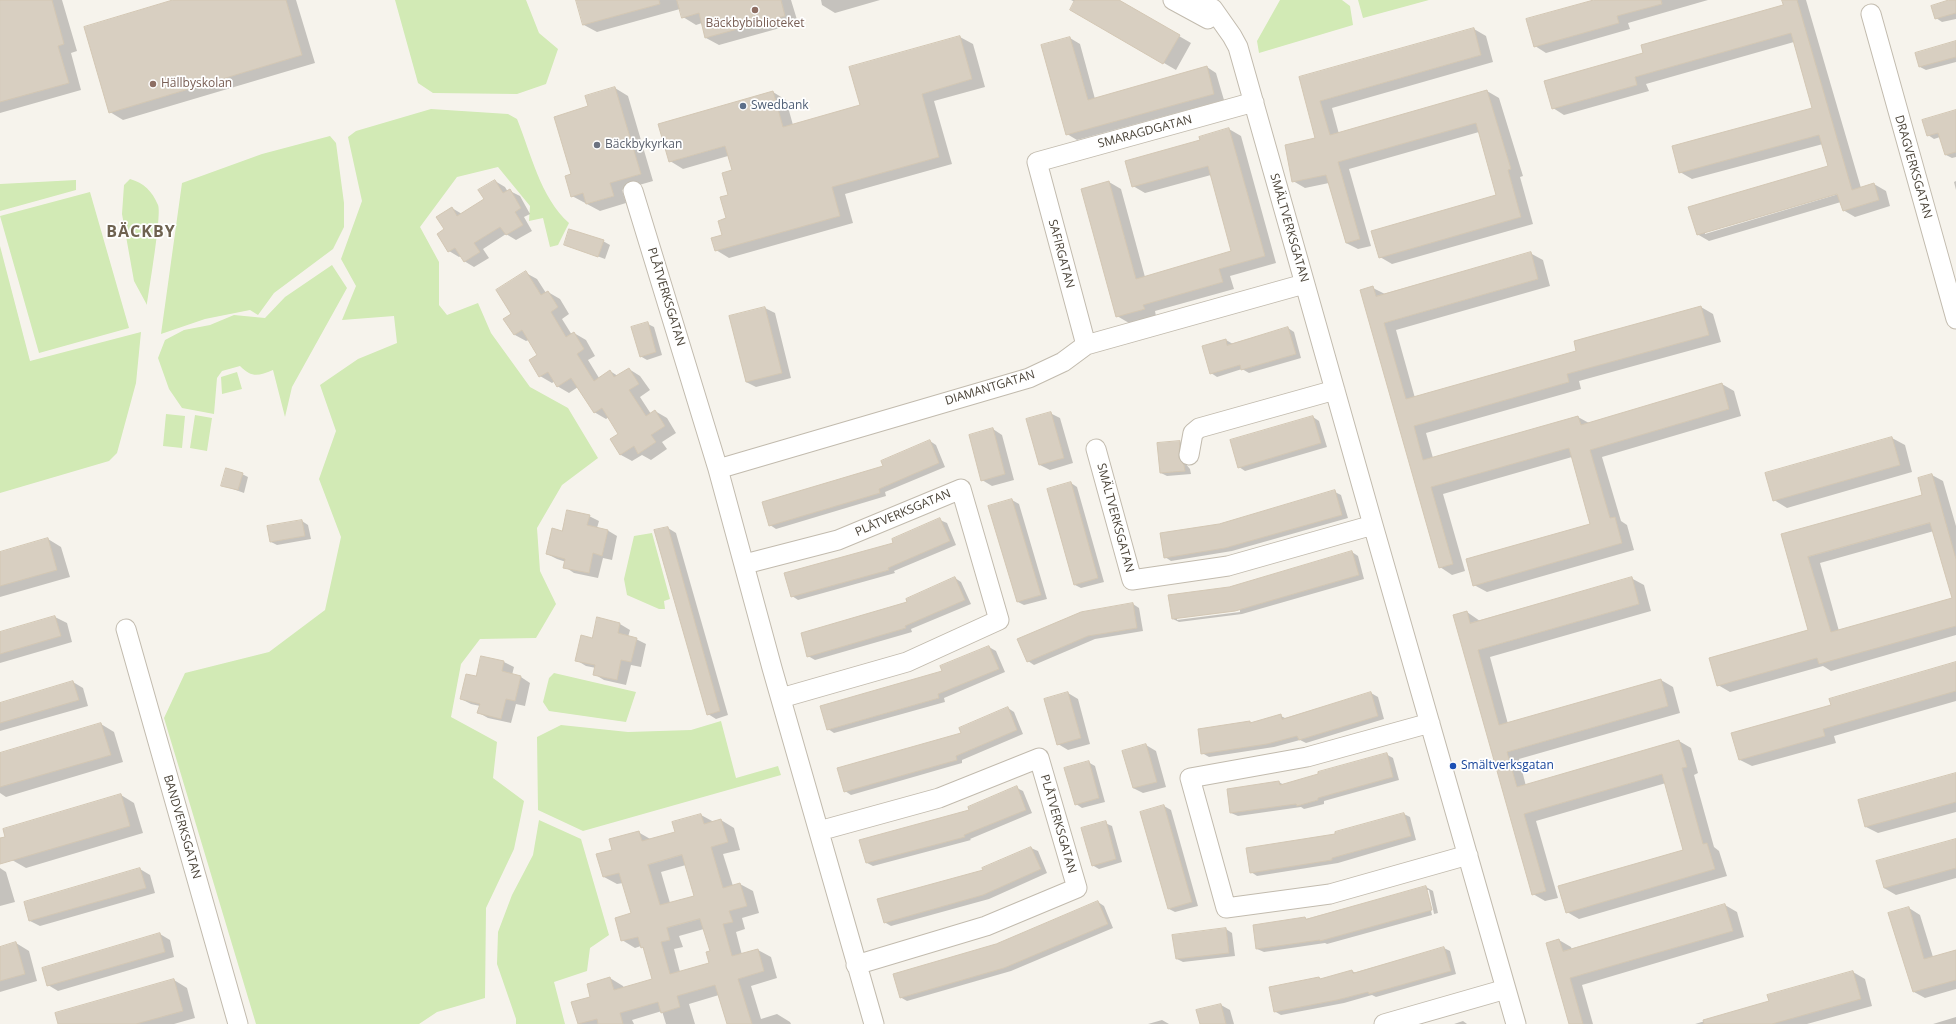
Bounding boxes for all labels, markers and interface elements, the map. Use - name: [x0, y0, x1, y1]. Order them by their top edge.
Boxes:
- marker: Bäckbybiblioteket: [750, 5, 760, 15]
- place label: Bäckbybiblioteket: [705, 17, 805, 31]
- place label: Hällbyskolan: [161, 77, 232, 91]
- marker: Hällbyskolan: [148, 79, 158, 89]
- place label: Swedbank: [751, 99, 809, 113]
- marker: Swedbank: [738, 101, 748, 111]
- street label: SMARAGDGATAN: [1096, 113, 1194, 151]
- street label: DRAGVERKSGATAN: [1891, 114, 1935, 220]
- place label: Bäckbykyrkan: [605, 138, 682, 152]
- marker: Bäckbykyrkan: [592, 140, 602, 150]
- street label: SMÄLTVERKSGATAN: [1267, 172, 1311, 284]
- street label: SAFIRGATAN: [1045, 218, 1077, 290]
- district label: BÄCKBY: [106, 222, 176, 242]
- street label: PLÅTVERKSGATAN: [644, 246, 688, 348]
- street label: DIAMANTGATAN: [943, 367, 1037, 409]
- street label: SMÄLTVERKSGATAN: [1093, 462, 1137, 574]
- street label: PLÅTVERKSGATAN: [853, 486, 953, 540]
- place label: Smältverksgatan: [1461, 759, 1554, 773]
- marker: Smältverksgatan: [1448, 761, 1458, 771]
- street label: BANDVERKSGATAN: [160, 773, 204, 881]
- street label: PLÅTVERKSGATAN: [1037, 773, 1079, 875]

